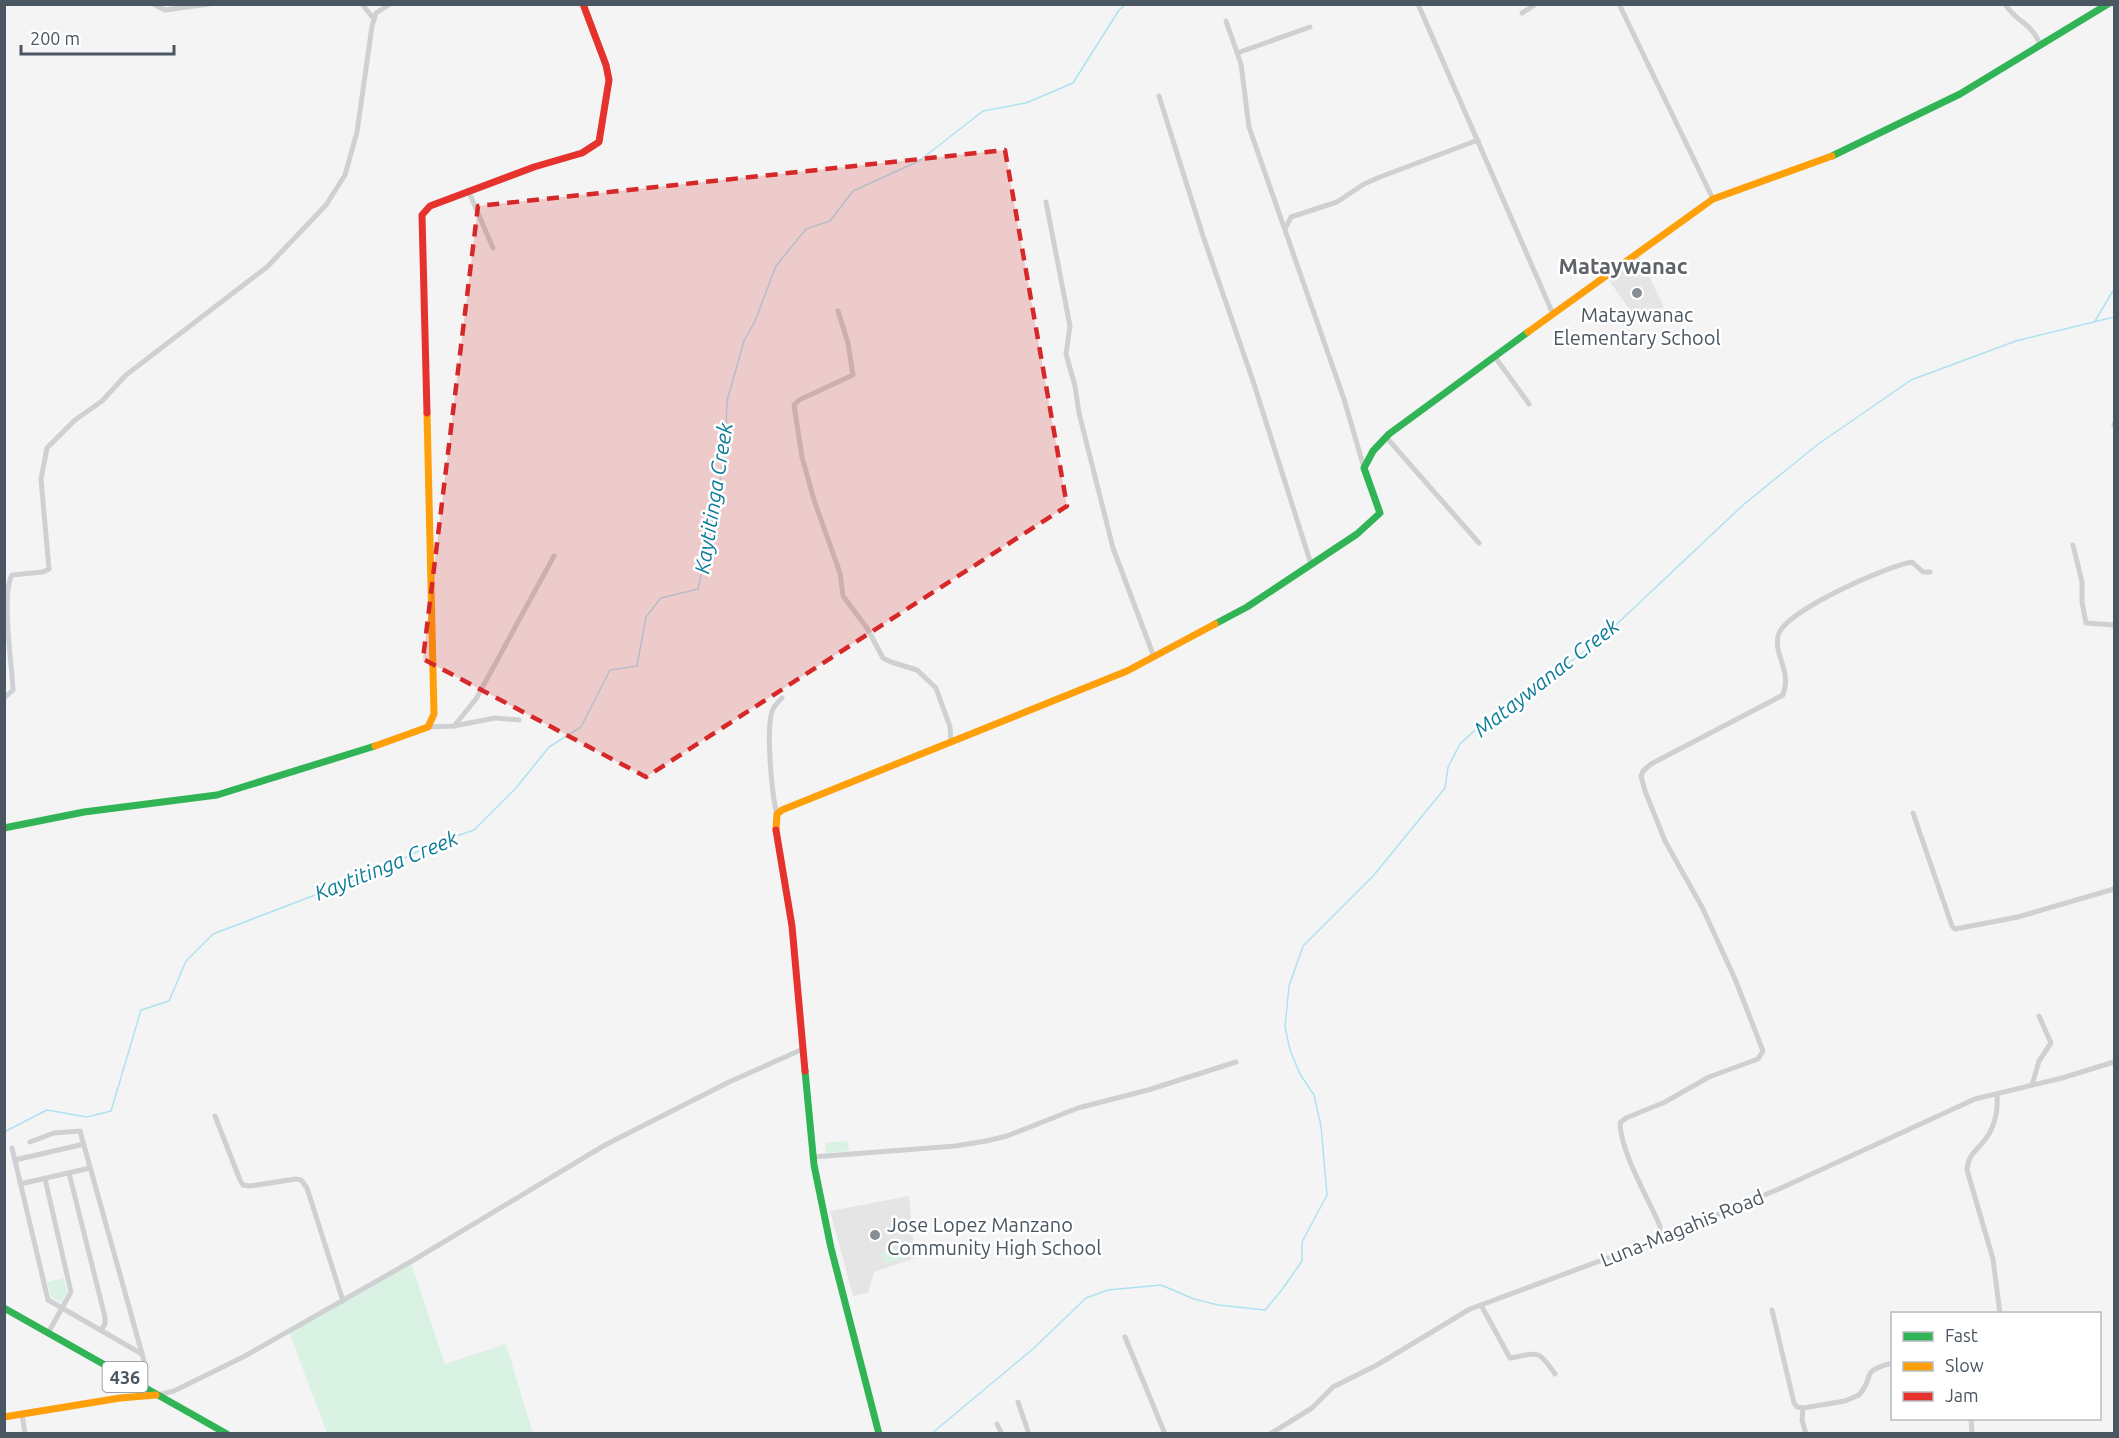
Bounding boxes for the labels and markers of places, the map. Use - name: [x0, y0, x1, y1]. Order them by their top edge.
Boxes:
- marker: Mataywanac Elementary School: [1630, 286, 1644, 300]
- place label: Mataywanac Elementary School: [1553, 303, 1721, 349]
- place label: Jose Lopez Manzano Community High School: [887, 1213, 1101, 1259]
- marker: Jose Lopez Manzano Community High School: [868, 1228, 882, 1242]

